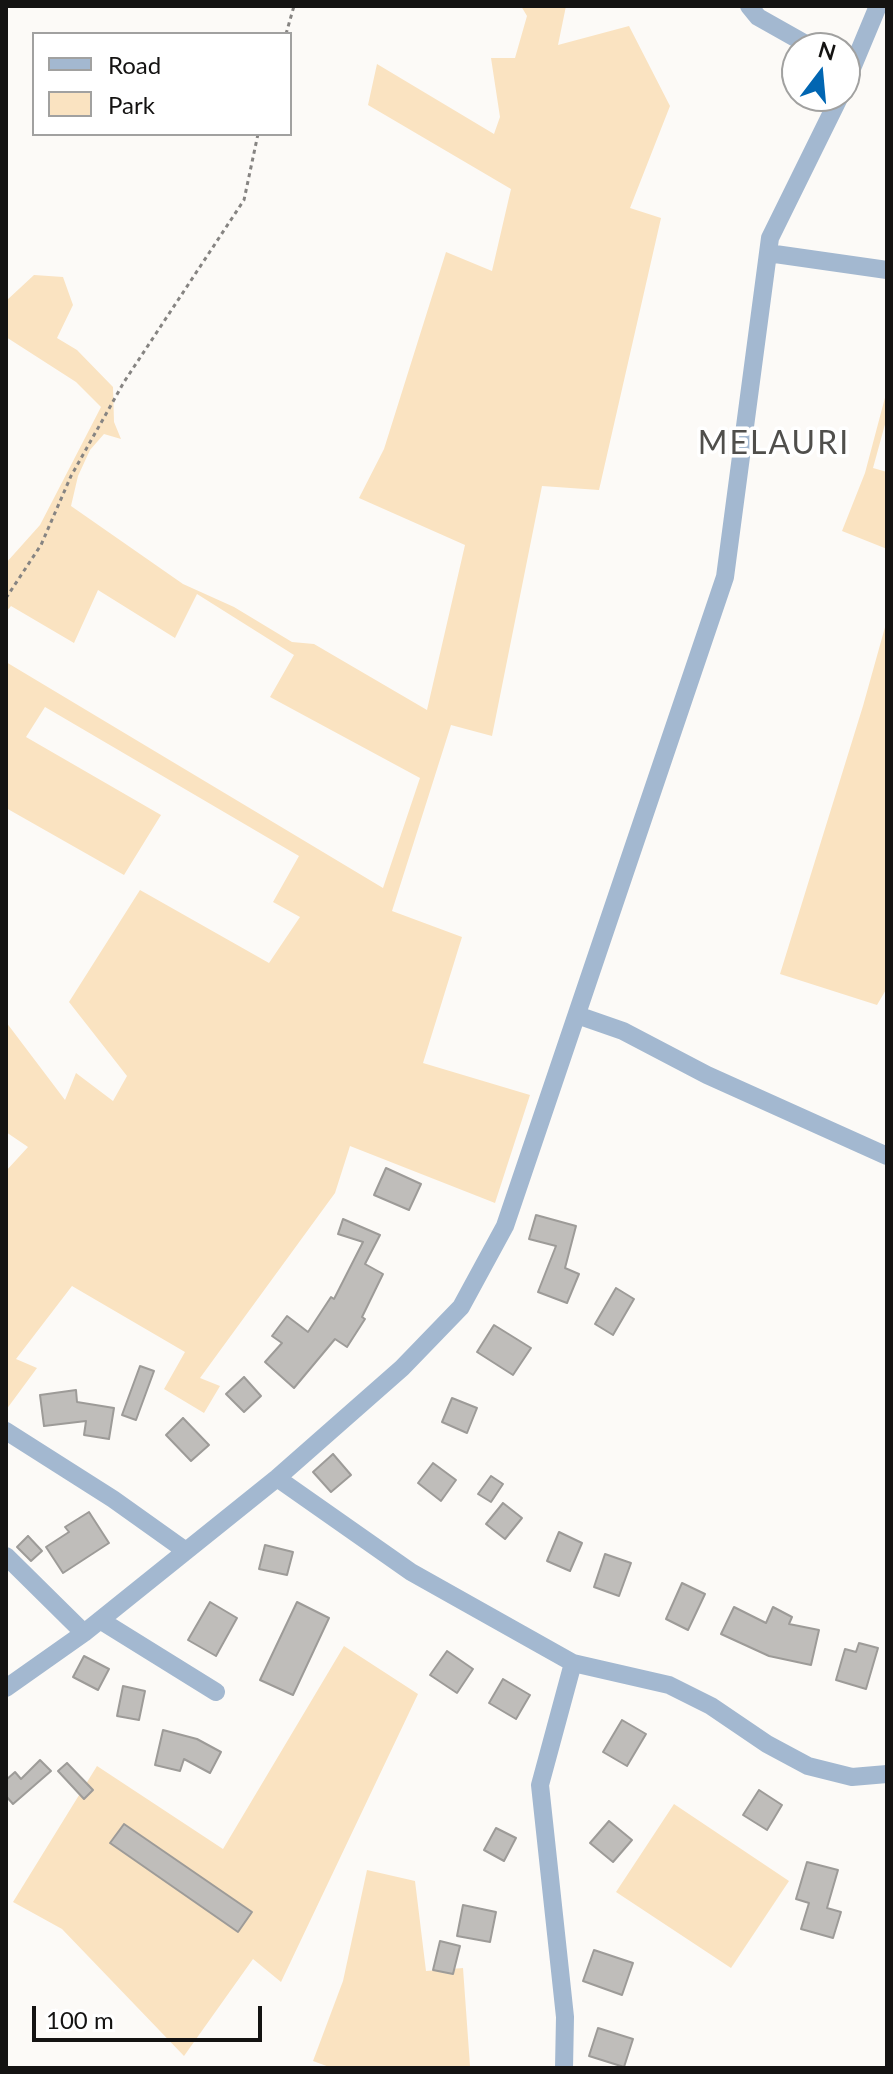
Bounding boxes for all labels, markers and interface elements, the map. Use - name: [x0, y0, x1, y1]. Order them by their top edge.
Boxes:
- legend: [32, 32, 292, 136]
- north arrow: [781, 32, 861, 112]
- text: N: [815, 35, 839, 66]
- text: Road: [108, 50, 161, 79]
- text: Park: [108, 90, 155, 119]
- district label: MELAURI: [698, 425, 850, 463]
- scale bar: [36, 1990, 266, 2040]
- text: 100 m: [46, 2005, 114, 2034]

